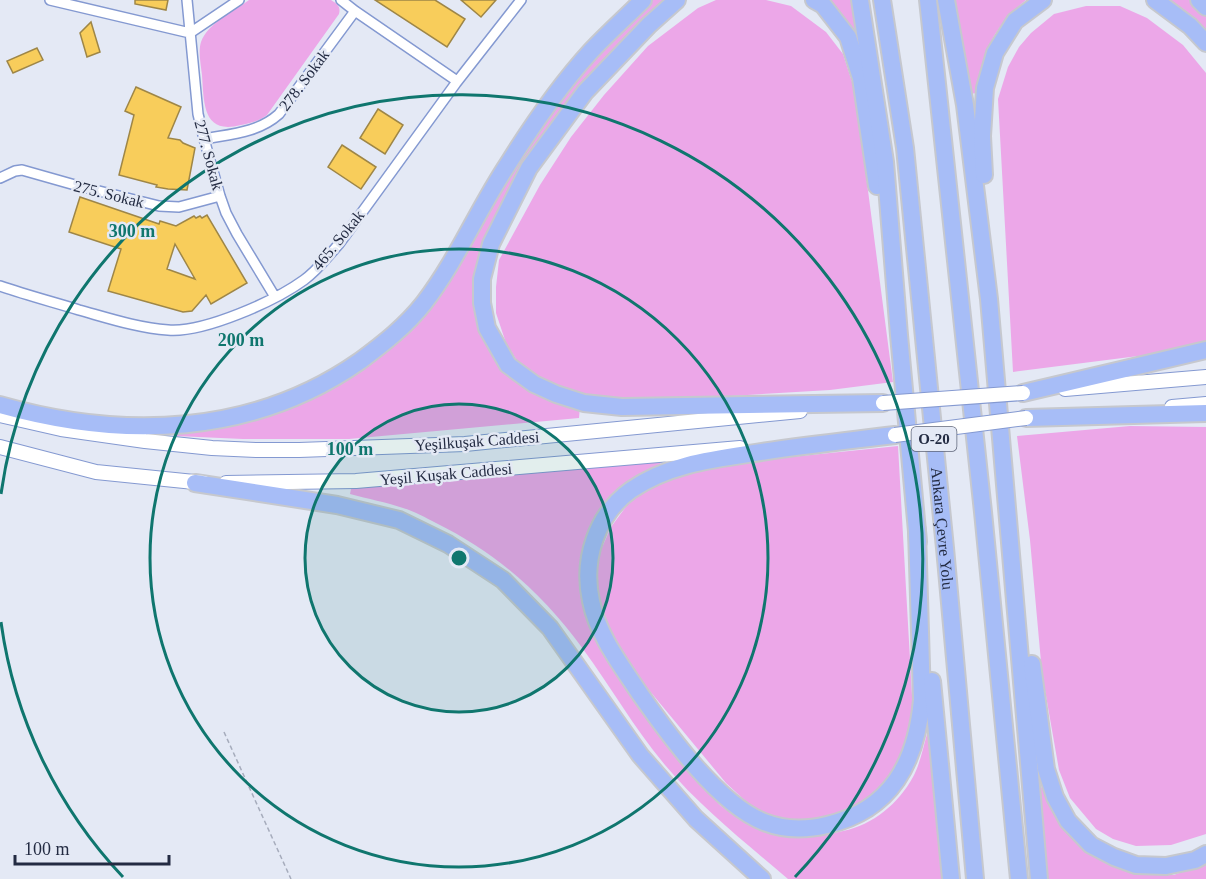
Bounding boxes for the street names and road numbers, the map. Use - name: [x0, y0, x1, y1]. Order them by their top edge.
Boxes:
- street label: 278. Sokak: [276, 46, 332, 114]
- street label: 277. Sokak: [191, 118, 227, 192]
- street label: 275. Sokak: [72, 177, 146, 211]
- street label: 465. Sokak: [309, 207, 367, 273]
- road number: O-20: [912, 427, 956, 451]
- street label: Yeşilkuşak Caddesi: [414, 428, 541, 455]
- street label: Yeşil Kuşak Caddesi: [379, 460, 513, 489]
- street label: Ankara Çevre Yolu: [928, 466, 957, 590]

